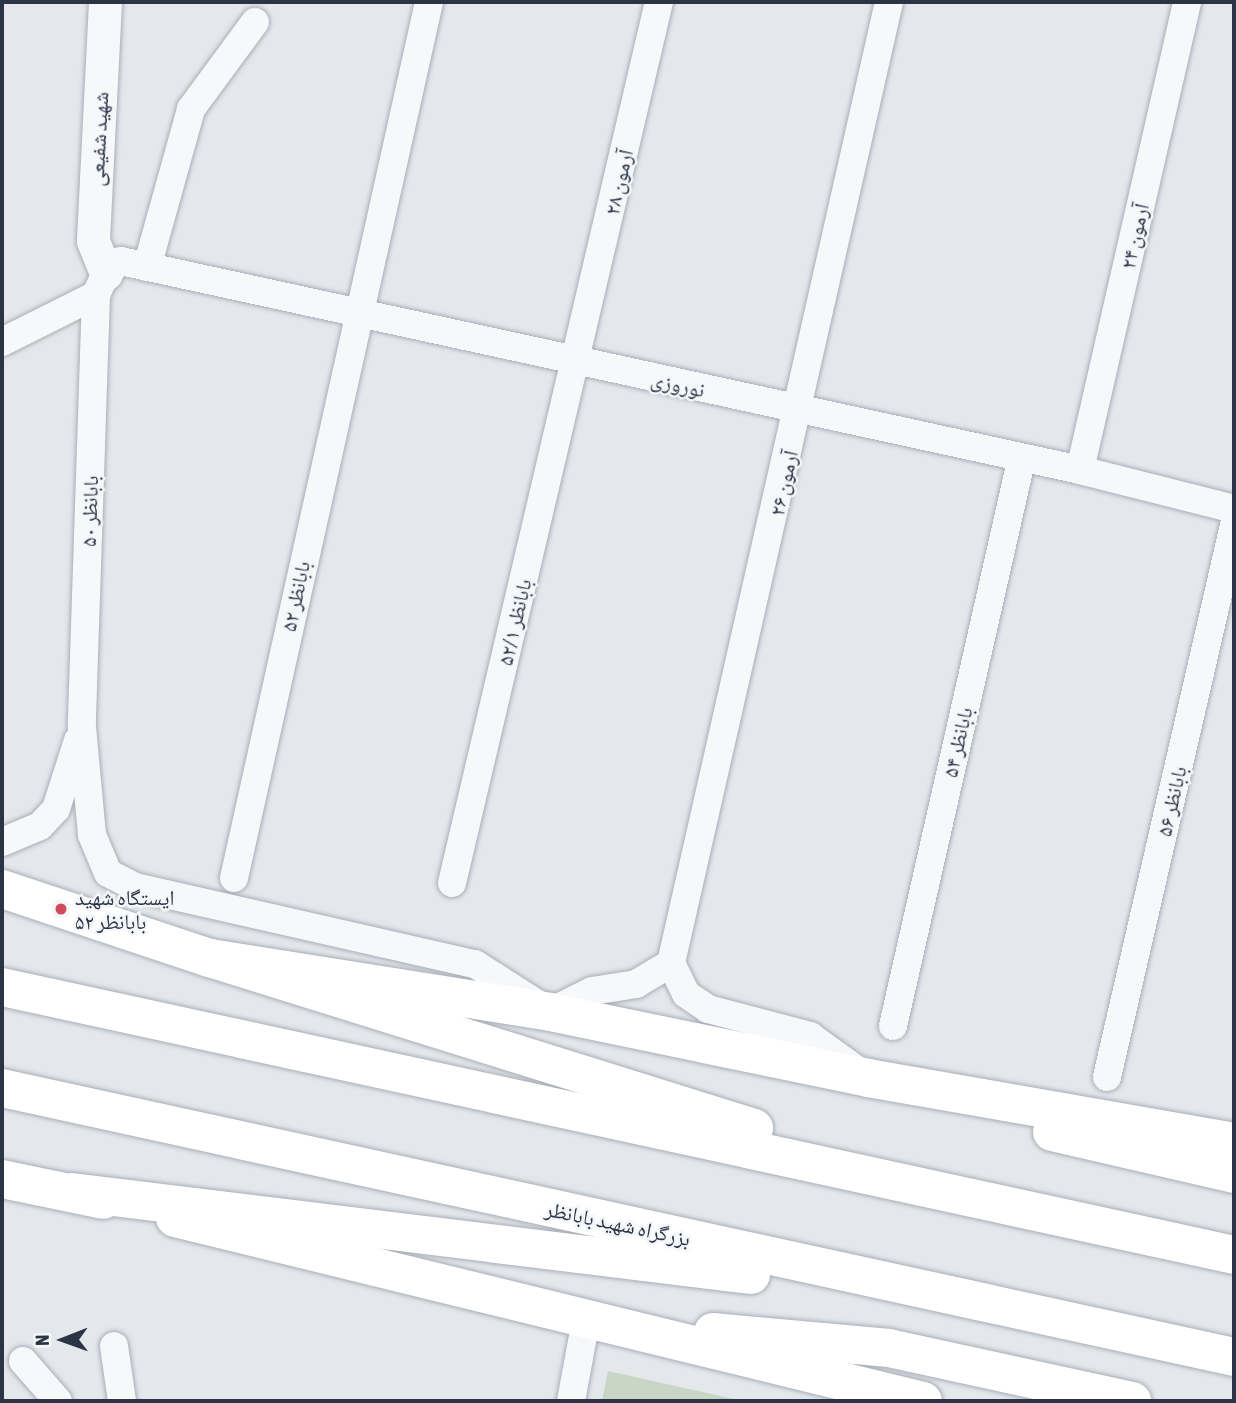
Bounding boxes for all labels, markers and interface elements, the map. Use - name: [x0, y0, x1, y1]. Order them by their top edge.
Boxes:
- street label: شهید شفیعی: [83, 91, 113, 187]
- street label: آرمون ۲۸: [598, 147, 638, 217]
- street label: آرمون ۲۴: [1114, 201, 1154, 271]
- street label: نوروزی: [649, 366, 707, 402]
- street label: آرمون ۲۶: [763, 448, 803, 518]
- street label: بابانظر ۵۰: [75, 475, 103, 547]
- street label: بابانظر ۵۲: [275, 558, 315, 634]
- street label: بابانظر ۵۲/۱: [492, 576, 536, 668]
- street label: بابانظر ۵۴: [937, 704, 977, 780]
- street label: بابانظر ۵۶: [1151, 763, 1191, 839]
- place label: ایستگاه شهید بابانظر ۵۲: [75, 884, 174, 934]
- marker: ایستگاه شهید بابانظر ۵۲: [53, 901, 69, 917]
- street label: بزرگراه شهید بابانظر: [543, 1195, 693, 1251]
- north arrow: [28, 1305, 98, 1375]
- text: N: [31, 1335, 53, 1346]

